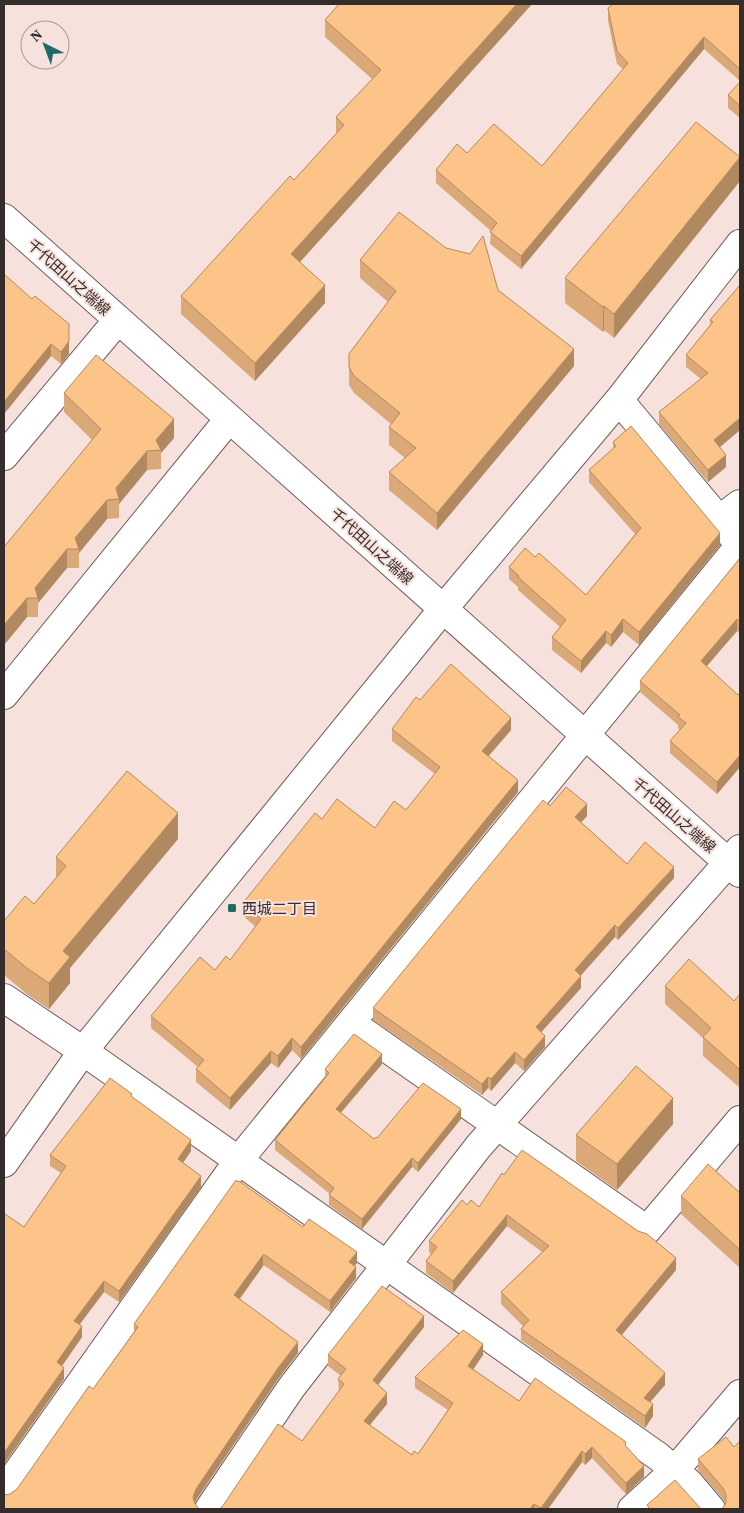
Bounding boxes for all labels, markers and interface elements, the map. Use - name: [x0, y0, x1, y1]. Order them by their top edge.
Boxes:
- north arrow: [20, 20, 70, 70]
- text: N: [26, 24, 47, 46]
- street label: 千代田山之端線: [23, 234, 115, 320]
- street label: 千代田山之端線: [326, 503, 418, 589]
- street label: 千代田山之端線: [627, 773, 721, 857]
- place label: 西城二丁目: [242, 898, 317, 919]
- marker: 西城二丁目: [226, 902, 238, 914]

